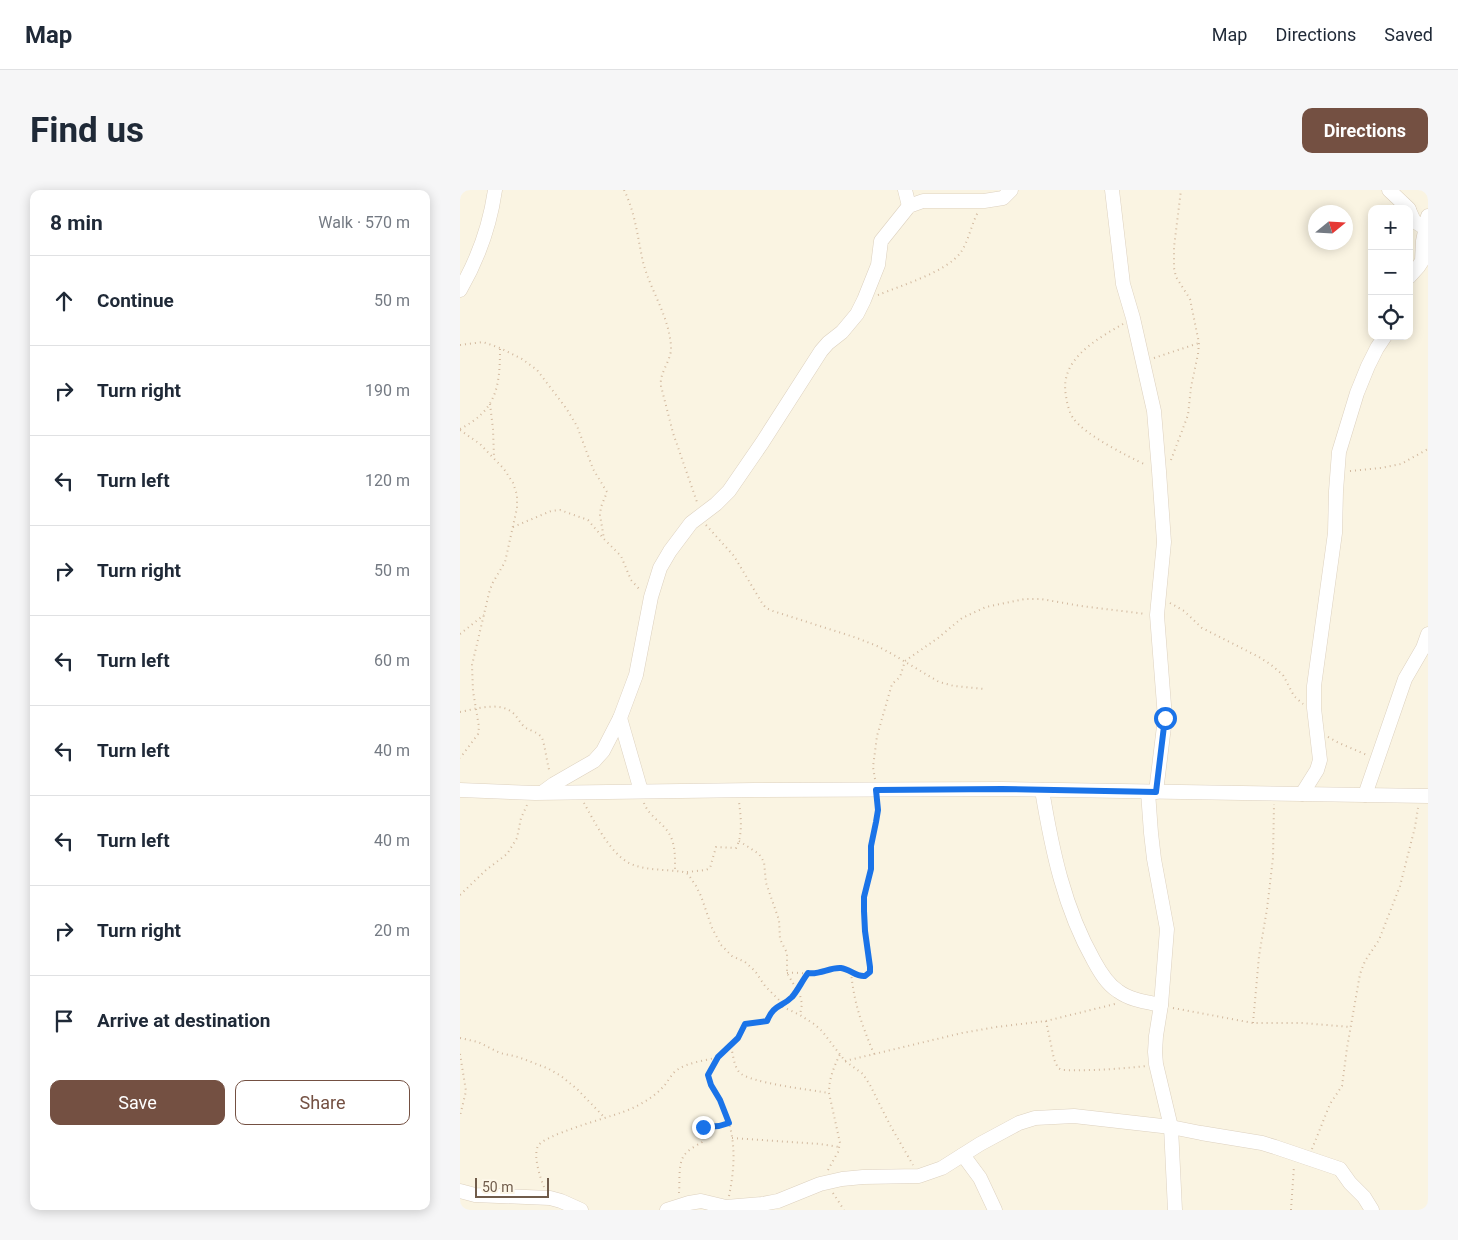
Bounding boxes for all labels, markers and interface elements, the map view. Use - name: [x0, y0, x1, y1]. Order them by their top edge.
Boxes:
- text: Map: [25, 21, 72, 49]
- text: Map: [1212, 24, 1247, 45]
- text: Directions: [1275, 24, 1356, 45]
- text: Saved: [1384, 24, 1433, 45]
- button: Directions: [1302, 108, 1428, 153]
- text: Find us: [30, 110, 144, 151]
- north arrow: [1308, 205, 1353, 250]
- map controls: [1368, 205, 1413, 340]
- button: +: [1368, 205, 1413, 250]
- text: 8 min: [50, 211, 103, 235]
- text: Walk · 570 m: [318, 213, 410, 232]
- button: −: [1368, 250, 1413, 295]
- icon: ahead: [50, 287, 78, 315]
- text: Continue: [97, 289, 174, 312]
- text: 50 m: [374, 291, 410, 310]
- button: locate: [1368, 295, 1413, 340]
- icon: right: [50, 377, 78, 405]
- text: Turn right: [97, 379, 181, 402]
- text: 190 m: [365, 381, 410, 400]
- icon: left: [50, 467, 78, 495]
- text: Turn left: [97, 469, 170, 492]
- text: 120 m: [365, 471, 410, 490]
- icon: right: [50, 557, 78, 585]
- text: Turn right: [97, 559, 181, 582]
- text: 50 m: [374, 561, 410, 580]
- icon: left: [50, 647, 78, 675]
- text: Turn left: [97, 649, 170, 672]
- text: 60 m: [374, 651, 410, 670]
- route start: [1154, 707, 1177, 730]
- icon: left: [50, 737, 78, 765]
- text: Turn left: [97, 739, 170, 762]
- text: 40 m: [374, 741, 410, 760]
- icon: left: [50, 827, 78, 855]
- text: Turn left: [97, 829, 170, 852]
- text: 40 m: [374, 831, 410, 850]
- icon: right: [50, 917, 78, 945]
- text: Turn right: [97, 919, 181, 942]
- text: 20 m: [374, 921, 410, 940]
- icon: arrive: [50, 1007, 78, 1035]
- text: Arrive at destination: [97, 1009, 270, 1032]
- button: Save: [50, 1080, 225, 1125]
- button: Share: [235, 1080, 410, 1125]
- route end: [692, 1116, 715, 1139]
- scale bar: [475, 1175, 549, 1198]
- text: 50 m: [482, 1179, 514, 1195]

